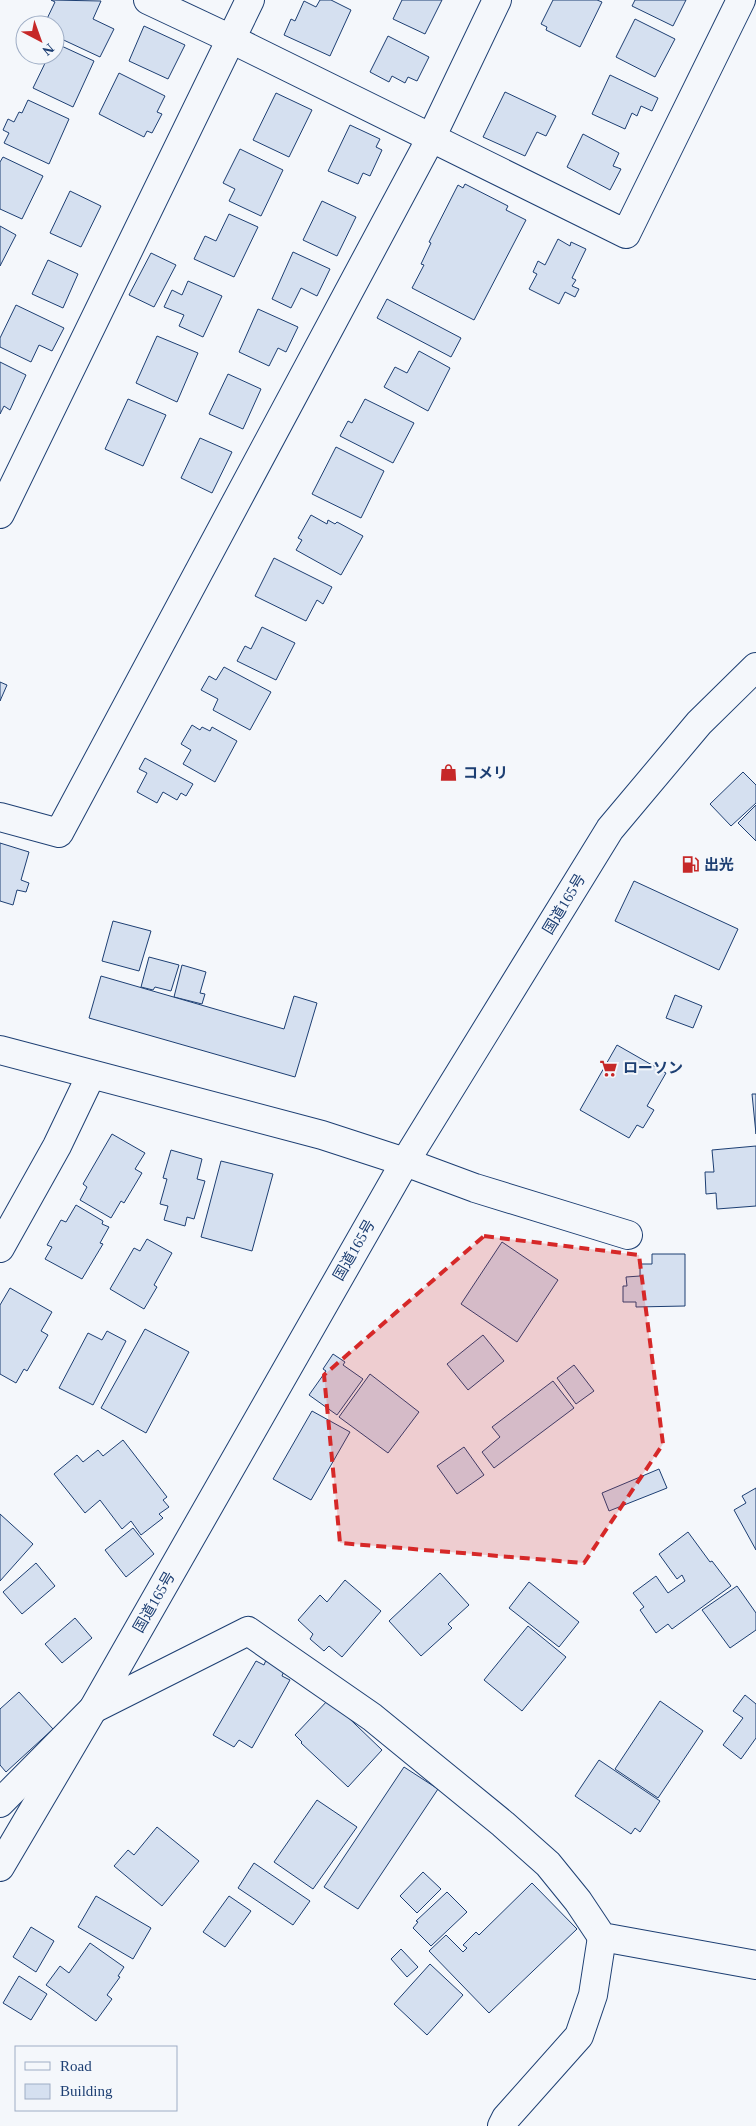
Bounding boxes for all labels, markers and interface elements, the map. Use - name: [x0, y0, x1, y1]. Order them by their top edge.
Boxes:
- north arrow: [15, 15, 65, 65]
- text: N: [39, 40, 57, 58]
- shop icon: コメリ: [439, 763, 459, 783]
- place label: コメリ: [463, 765, 508, 781]
- fuel station icon: 出光: [680, 855, 700, 875]
- place label: 出光: [704, 857, 734, 873]
- street label: 国道165号: [540, 871, 588, 937]
- supermarket icon: ローソン: [599, 1058, 619, 1078]
- place label: ローソン: [623, 1060, 683, 1076]
- street label: 国道165号: [330, 1217, 378, 1283]
- street label: 国道165号: [130, 1569, 178, 1635]
- legend: [15, 2046, 178, 2111]
- text: Road: [60, 2058, 92, 2074]
- text: Building: [60, 2083, 113, 2099]

